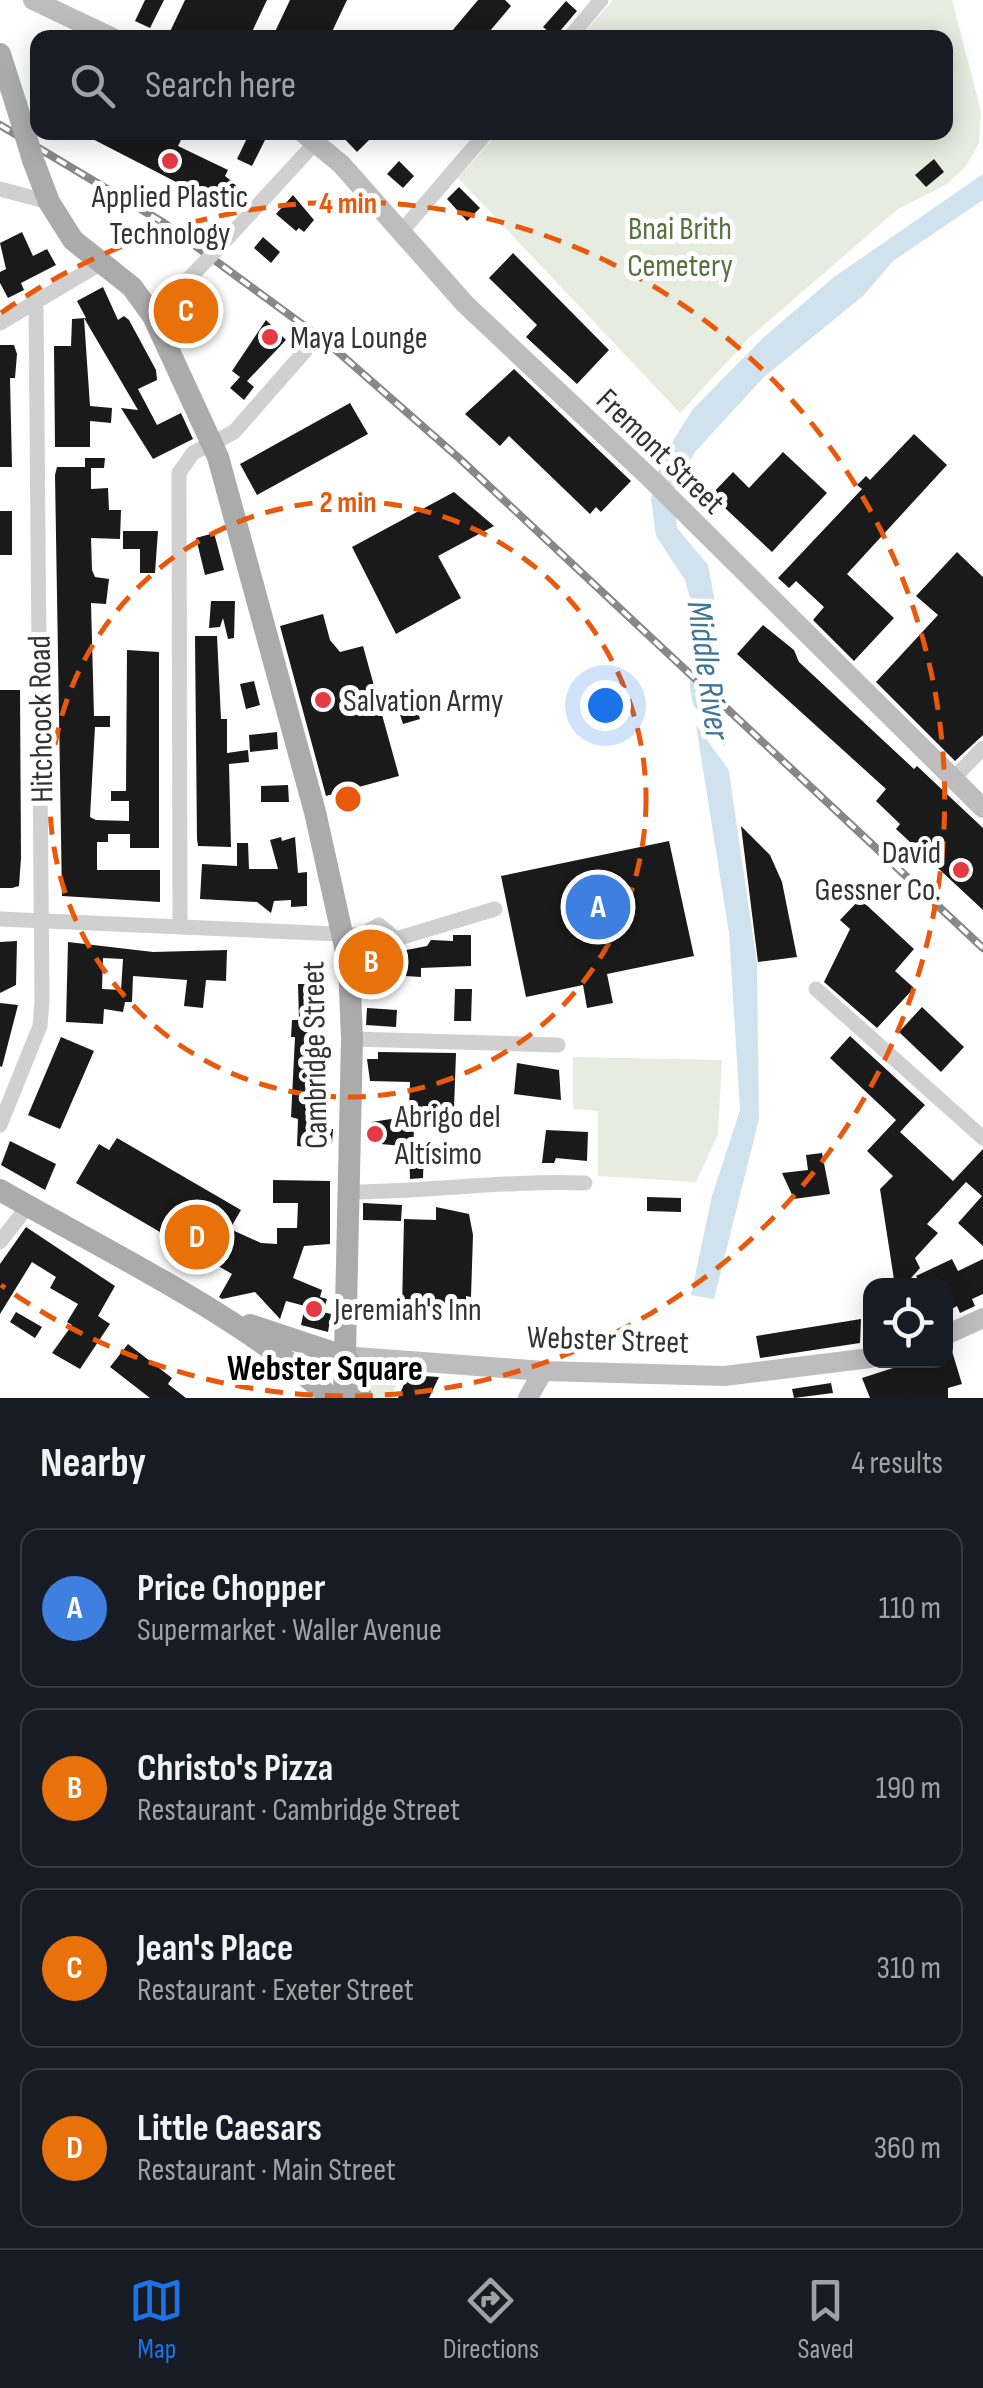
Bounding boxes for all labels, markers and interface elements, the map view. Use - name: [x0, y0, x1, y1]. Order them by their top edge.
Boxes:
- search box: [30, 30, 953, 140]
- icon: search: [65, 58, 120, 113]
- text: Search here: [145, 63, 296, 108]
- marker: Applied Plastic Technology: [159, 150, 181, 172]
- place label: Applied Plastic Technology: [91, 178, 248, 254]
- text: 4 min: [319, 186, 377, 222]
- park label: Bnai Brith Cemetery: [627, 210, 733, 286]
- pin: C: [154, 274, 218, 348]
- place label: Maya Lounge: [290, 319, 428, 358]
- marker: Maya Lounge: [259, 326, 281, 348]
- street label: Fremont Street: [588, 381, 732, 523]
- text: 2 min: [319, 485, 377, 521]
- water label: Middle River: [677, 598, 739, 743]
- street label: Hitchcock Road: [21, 635, 62, 803]
- your location: [580, 680, 631, 731]
- place label: Salvation Army: [343, 682, 503, 721]
- marker: Salvation Army: [312, 689, 334, 711]
- centre of rings: [330, 781, 366, 817]
- place label: David Gessner Co.: [814, 834, 941, 910]
- marker: David Gessner Co.: [950, 859, 972, 881]
- pin: A: [566, 870, 630, 944]
- pin: B: [338, 924, 404, 1000]
- street label: Cambridge Street: [294, 961, 337, 1149]
- place label: Abrigo del Altísimo: [394, 1098, 501, 1174]
- marker: Abrigo del Altísimo: [364, 1123, 386, 1145]
- pin: D: [164, 1200, 230, 1274]
- map controls: [863, 1278, 953, 1368]
- button: locate: [863, 1278, 953, 1368]
- place label: Jeremiah's Inn: [333, 1291, 482, 1330]
- marker: Jeremiah's Inn: [303, 1298, 325, 1320]
- street label: Webster Street: [526, 1318, 690, 1363]
- district label: Webster Square: [227, 1348, 423, 1391]
- text: Nearby: [40, 1438, 146, 1489]
- text: 4 results: [851, 1444, 943, 1483]
- text: Price Chopper: [137, 1566, 325, 1611]
- text: A: [67, 1589, 82, 1628]
- text: 110 m: [879, 1589, 941, 1628]
- text: Supermarket · Waller Avenue: [137, 1611, 442, 1650]
- text: Christo's Pizza: [137, 1746, 333, 1791]
- text: B: [67, 1769, 82, 1808]
- text: 190 m: [876, 1769, 941, 1808]
- text: Restaurant · Cambridge Street: [137, 1791, 460, 1830]
- text: Jean's Place: [137, 1926, 293, 1971]
- text: C: [66, 1949, 83, 1988]
- text: 310 m: [876, 1949, 941, 1988]
- text: Restaurant · Exeter Street: [137, 1971, 414, 2010]
- text: Little Caesars: [137, 2106, 322, 2151]
- text: D: [66, 2129, 83, 2168]
- text: 360 m: [874, 2129, 941, 2168]
- text: Restaurant · Main Street: [137, 2151, 396, 2190]
- tab: Map: [129, 2273, 184, 2366]
- tab: Directions: [443, 2273, 539, 2366]
- tab: Saved: [798, 2273, 854, 2366]

